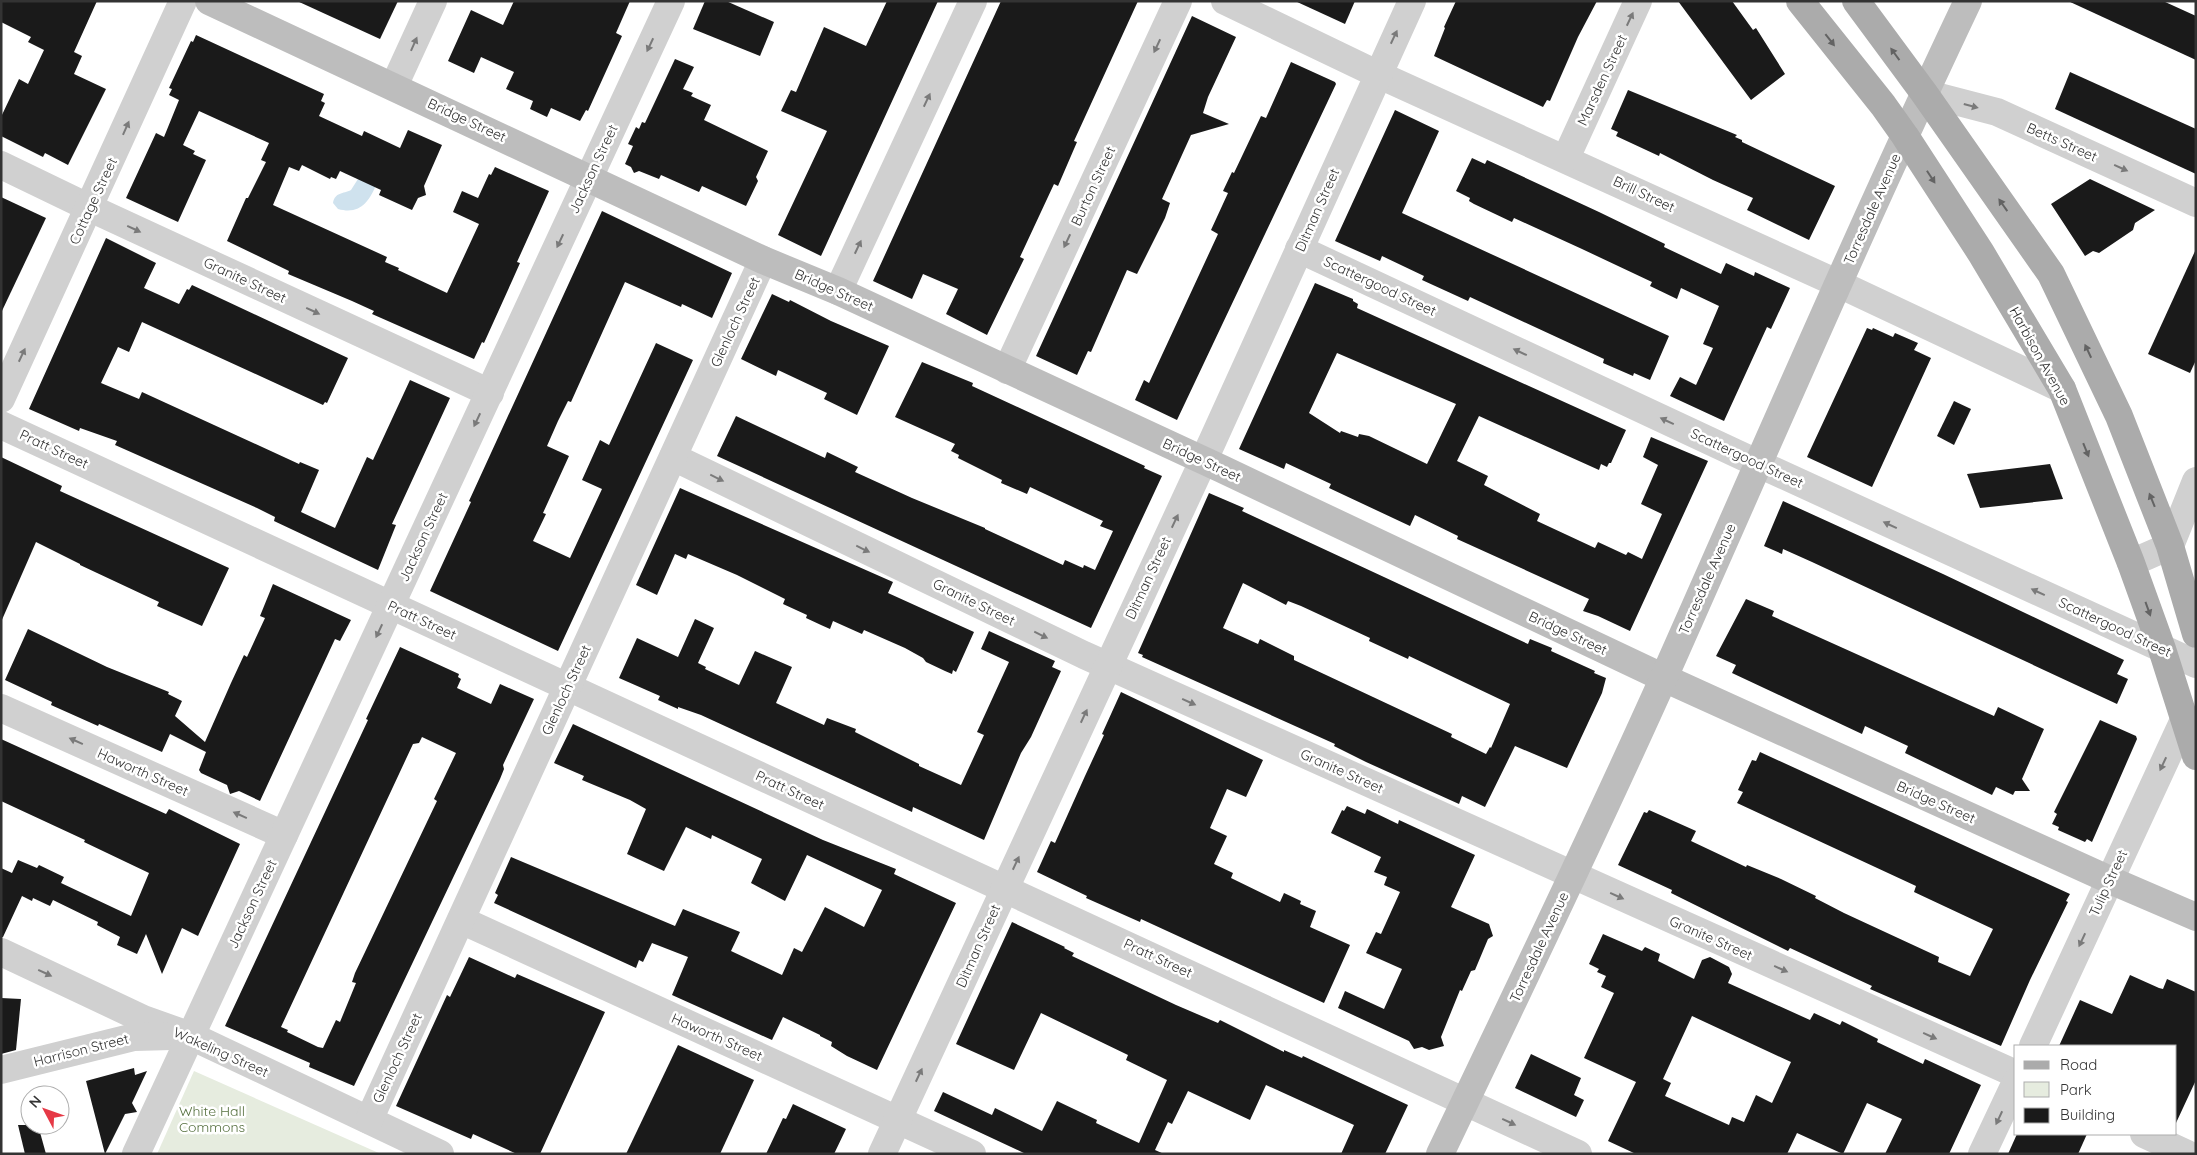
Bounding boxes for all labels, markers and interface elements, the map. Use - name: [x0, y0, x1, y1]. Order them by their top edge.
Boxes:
- one-way arrow: [1627, 12, 1635, 26]
- one-way arrow: [1391, 30, 1399, 44]
- street label: Marsden Street: [1573, 31, 1631, 128]
- one-way arrow: [1824, 33, 1835, 46]
- one-way arrow: [410, 37, 418, 51]
- one-way arrow: [646, 38, 655, 53]
- one-way arrow: [1153, 38, 1162, 53]
- one-way arrow: [1890, 48, 1901, 61]
- one-way arrow: [923, 93, 931, 107]
- street label: Bridge Street: [425, 94, 509, 146]
- one-way arrow: [1964, 103, 1979, 111]
- street label: Betts Street: [2024, 118, 2100, 166]
- one-way arrow: [123, 121, 131, 135]
- street label: Jackson Street: [564, 121, 622, 216]
- street label: Burton Street: [1067, 143, 1119, 229]
- street label: Torresdale Avenue: [1839, 151, 1905, 267]
- street label: Cottage Street: [65, 154, 121, 247]
- street label: Ditman Street: [1291, 165, 1343, 254]
- one-way arrow: [2114, 165, 2128, 173]
- one-way arrow: [1927, 170, 1936, 184]
- street label: Brill Street: [1610, 172, 1678, 216]
- one-way arrow: [1998, 199, 2008, 212]
- one-way arrow: [127, 225, 141, 233]
- one-way arrow: [556, 234, 564, 248]
- one-way arrow: [1063, 234, 1071, 248]
- one-way arrow: [855, 240, 863, 254]
- street label: Scattergood Street: [1321, 252, 1439, 320]
- street label: Granite Street: [201, 253, 289, 307]
- street label: Bridge Street: [792, 265, 876, 315]
- street label: Glenloch Street: [706, 274, 764, 370]
- street label: Harbison Avenue: [2005, 303, 2075, 409]
- one-way arrow: [306, 307, 321, 316]
- one-way arrow: [2084, 344, 2092, 358]
- one-way arrow: [18, 348, 26, 362]
- one-way arrow: [1513, 348, 1527, 356]
- one-way arrow: [473, 413, 481, 427]
- one-way arrow: [1660, 417, 1674, 425]
- street label: Scattergood Street: [1688, 424, 1806, 492]
- street label: Pratt Street: [17, 425, 91, 473]
- street label: Bridge Street: [1160, 434, 1244, 486]
- one-way arrow: [2083, 443, 2091, 457]
- one-way arrow: [710, 474, 724, 482]
- street label: Jackson Street: [394, 489, 452, 584]
- one-way arrow: [2148, 493, 2155, 508]
- one-way arrow: [1171, 514, 1179, 528]
- one-way arrow: [1883, 520, 1897, 528]
- street label: Torresdale Avenue: [1674, 521, 1740, 637]
- street label: Ditman Street: [1121, 534, 1175, 622]
- one-way arrow: [856, 545, 870, 553]
- street label: Granite Street: [930, 574, 1018, 630]
- one-way arrow: [2031, 588, 2045, 596]
- street label: Scattergood Street: [2056, 593, 2174, 661]
- street label: Pratt Street: [385, 596, 459, 644]
- one-way arrow: [2144, 602, 2152, 617]
- street label: Bridge Street: [1526, 607, 1610, 659]
- one-way arrow: [375, 624, 383, 638]
- one-way arrow: [1034, 631, 1048, 639]
- street label: Glenloch Street: [537, 642, 595, 738]
- one-way arrow: [1182, 698, 1196, 706]
- one-way arrow: [1080, 709, 1088, 723]
- one-way arrow: [69, 737, 83, 745]
- street label: Haworth Street: [95, 744, 191, 800]
- street label: Granite Street: [1298, 745, 1387, 797]
- one-way arrow: [2159, 757, 2167, 771]
- street label: Pratt Street: [753, 766, 827, 814]
- street label: Bridge Street: [1894, 777, 1978, 827]
- one-way arrow: [233, 811, 247, 819]
- street label: Tulip Street: [2085, 847, 2131, 919]
- street label: Jackson Street: [223, 856, 281, 951]
- one-way arrow: [1012, 856, 1020, 870]
- street label: Torresdale Avenue: [1506, 889, 1573, 1005]
- one-way arrow: [1610, 892, 1624, 900]
- street label: Ditman Street: [952, 901, 1004, 990]
- street label: Granite Street: [1667, 912, 1756, 964]
- one-way arrow: [2078, 933, 2086, 947]
- street label: Pratt Street: [1121, 934, 1195, 982]
- one-way arrow: [1774, 966, 1788, 974]
- one-way arrow: [38, 969, 52, 977]
- street label: Haworth Street: [669, 1009, 765, 1065]
- street label: Glenloch Street: [368, 1010, 426, 1106]
- street label: Wakeling Street: [171, 1023, 272, 1081]
- street label: Harrison Street: [31, 1029, 131, 1071]
- one-way arrow: [1923, 1032, 1937, 1040]
- legend: [2014, 1045, 2177, 1135]
- text: Road: [2060, 1055, 2097, 1074]
- one-way arrow: [915, 1068, 923, 1082]
- text: Park: [2060, 1080, 2092, 1099]
- north arrow: [20, 1085, 70, 1135]
- text: N: [25, 1092, 45, 1111]
- park label: White Hall Commons: [179, 1102, 245, 1136]
- text: Building: [2060, 1105, 2115, 1124]
- one-way arrow: [1995, 1111, 2003, 1125]
- one-way arrow: [1502, 1118, 1516, 1126]

